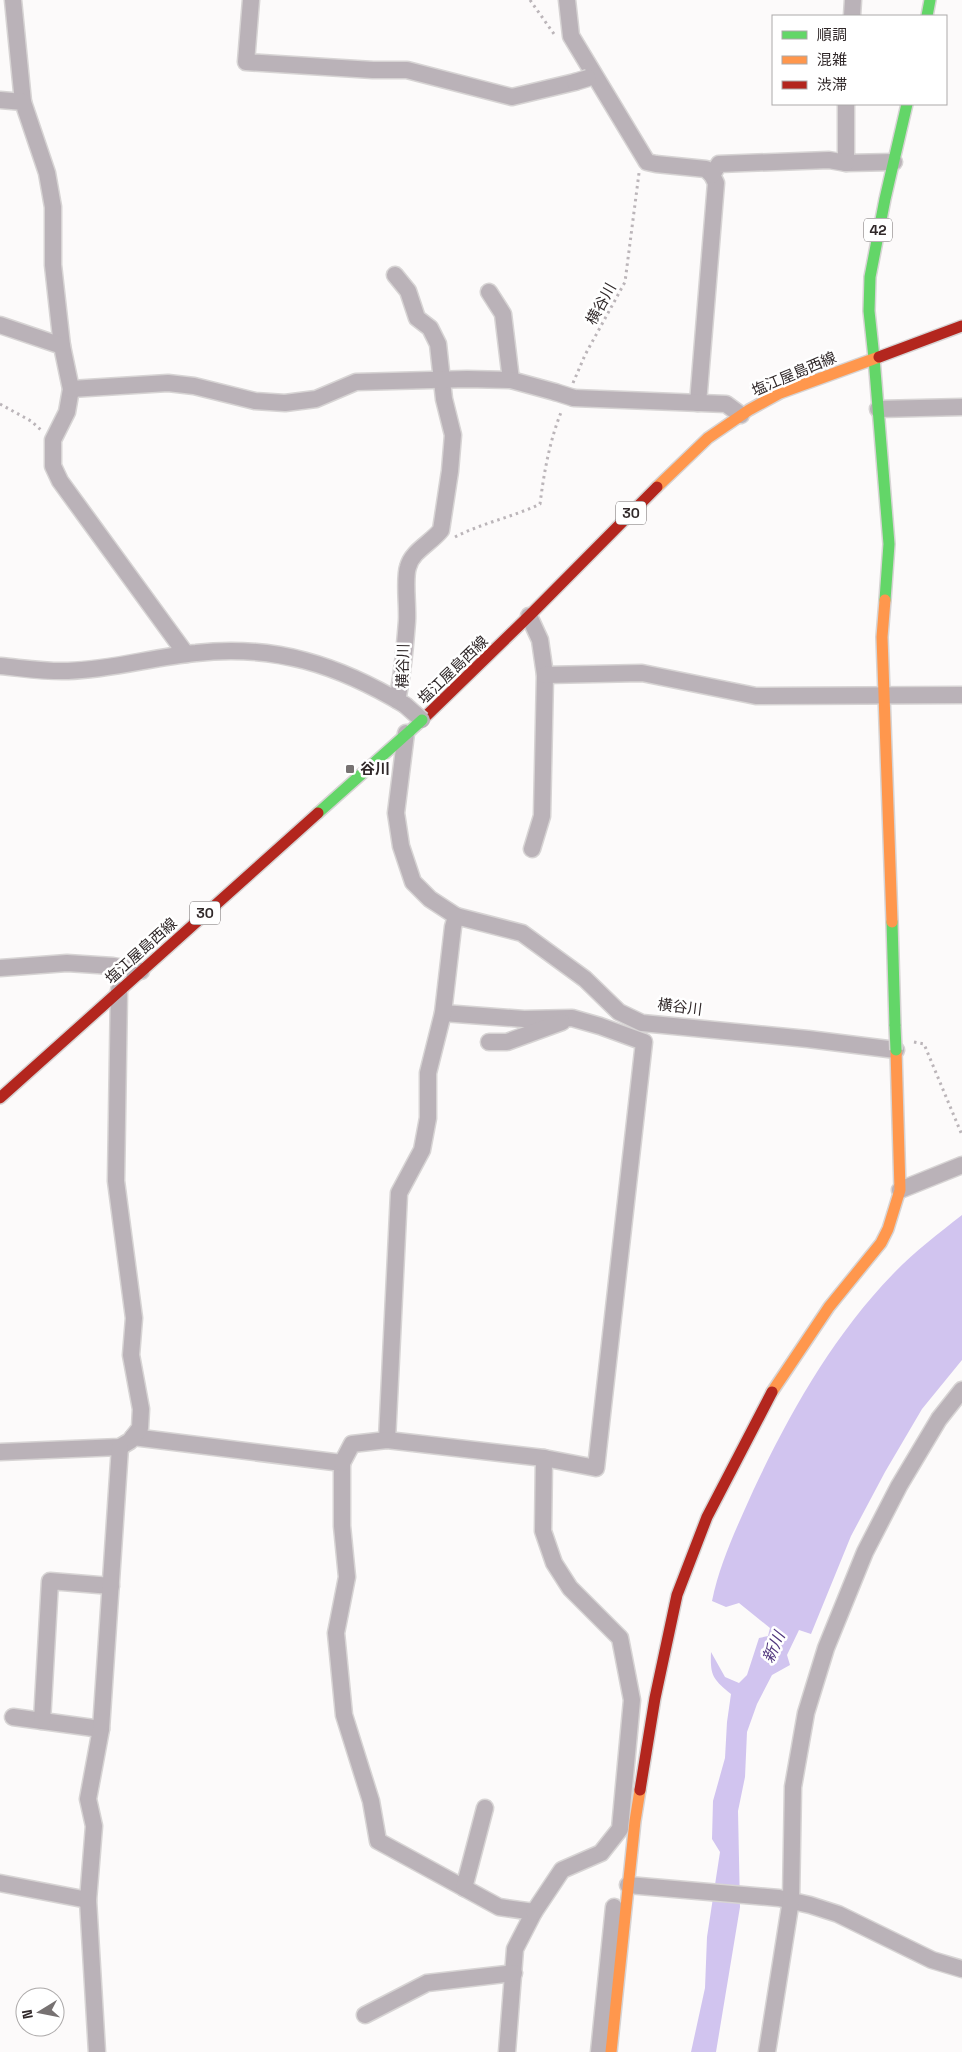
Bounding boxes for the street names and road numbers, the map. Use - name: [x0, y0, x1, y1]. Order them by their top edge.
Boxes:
- road number: 42: [864, 218, 892, 242]
- street label: 横谷川: [581, 279, 620, 328]
- street label: 塩江屋島西線: [749, 347, 839, 400]
- road number: 30: [616, 502, 646, 524]
- street label: 塩江屋島西線: [414, 632, 492, 708]
- street label: 横谷川: [393, 643, 412, 689]
- road number: 30: [190, 901, 220, 924]
- street label: 塩江屋島西線: [101, 913, 180, 988]
- street label: 横谷川: [657, 994, 704, 1019]

